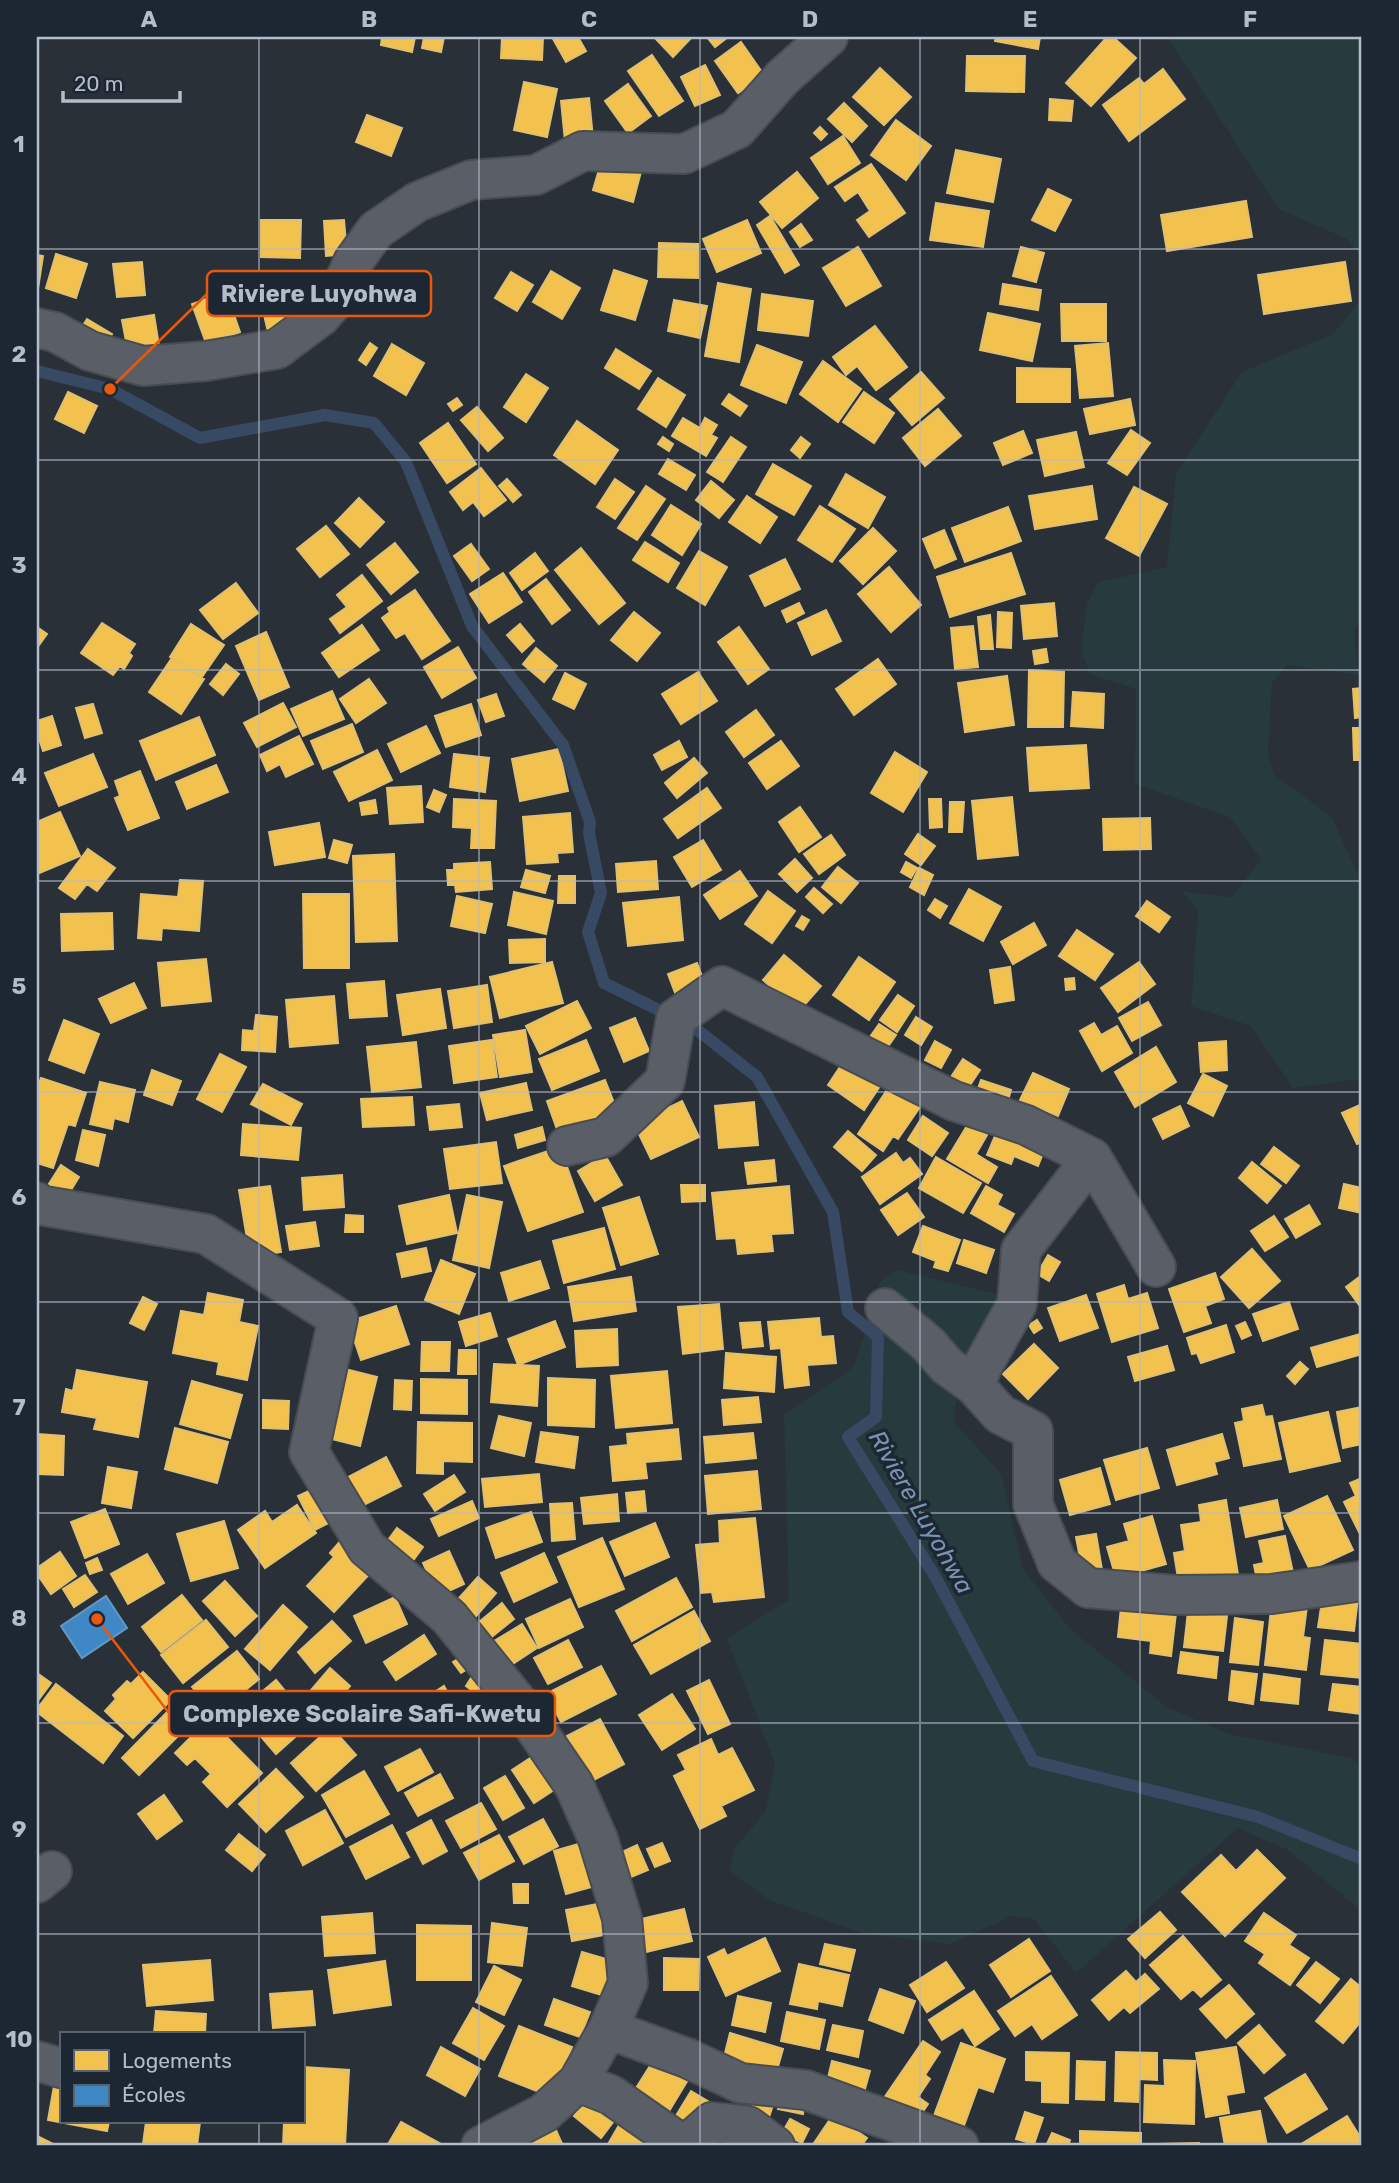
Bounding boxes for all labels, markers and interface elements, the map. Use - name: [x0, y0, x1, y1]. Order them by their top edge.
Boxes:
- text: A: [141, 5, 158, 33]
- text: B: [361, 5, 377, 33]
- text: C: [581, 5, 597, 33]
- text: D: [802, 5, 818, 33]
- text: E: [1023, 5, 1037, 33]
- text: F: [1243, 5, 1257, 33]
- scale bar: [63, 60, 180, 104]
- text: 20 m: [74, 71, 123, 96]
- text: 1: [13, 130, 25, 158]
- callout: Riviere Luyohwa: [207, 271, 431, 316]
- text: Riviere Luyohwa: [221, 280, 417, 308]
- text: 2: [12, 340, 26, 368]
- text: 3: [11, 551, 27, 579]
- text: 4: [11, 762, 27, 790]
- text: 5: [12, 972, 27, 1000]
- text: 6: [12, 1183, 27, 1211]
- text: 7: [12, 1393, 26, 1421]
- water label: Riviere Luyohwa: [863, 1425, 979, 1599]
- text: 8: [11, 1604, 27, 1632]
- callout: Complexe Scolaire Safi-Kwetu: [169, 1691, 555, 1736]
- text: Complexe Scolaire Safi-Kwetu: [183, 1700, 541, 1728]
- text: 9: [12, 1815, 26, 1843]
- text: 10: [5, 2025, 33, 2053]
- legend: [60, 2032, 304, 2124]
- text: Logements: [122, 2048, 232, 2073]
- text: Écoles: [122, 2082, 186, 2107]

